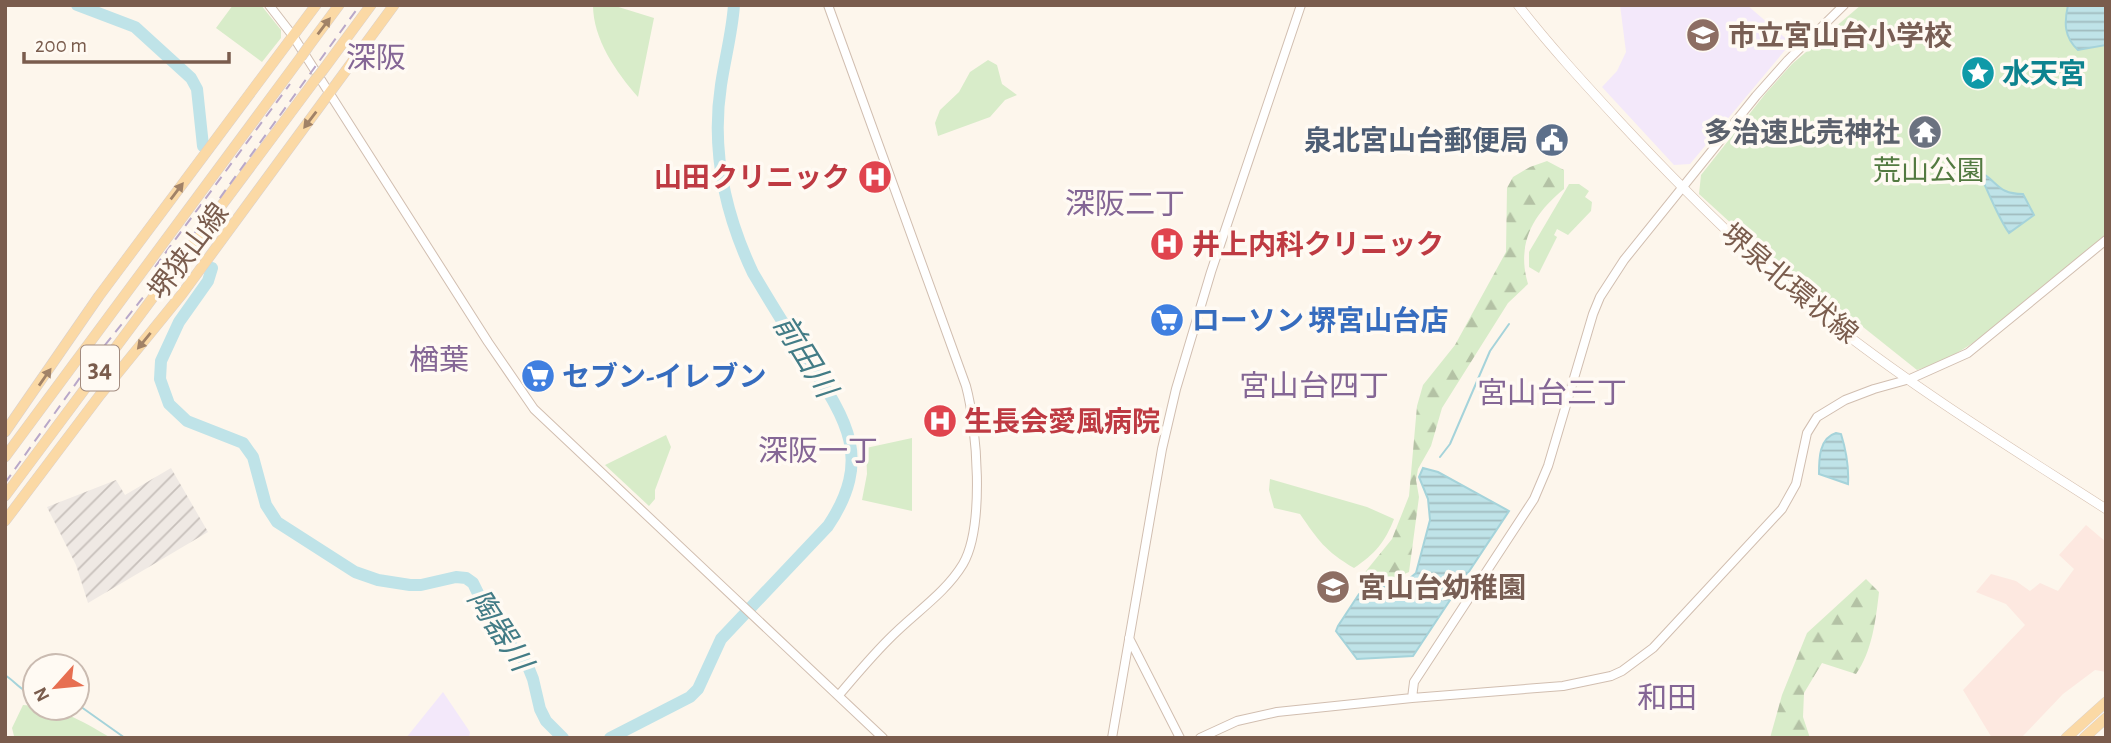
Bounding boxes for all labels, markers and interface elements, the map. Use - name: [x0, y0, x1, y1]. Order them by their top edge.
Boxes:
- school or university icon: 市立宮山台小学校: [1684, 16, 1722, 54]
- one-way arrow: [316, 18, 331, 36]
- scale bar: [24, 21, 229, 65]
- place label: 市立宮山台小学校: [1728, 21, 1952, 51]
- text: 200 m: [35, 35, 87, 56]
- district label: 深阪: [346, 43, 406, 74]
- place icon: 水天宮: [1959, 54, 1997, 92]
- place label: 水天宮: [2002, 59, 2086, 89]
- one-way arrow: [304, 111, 318, 129]
- temple icon: 多治速比売神社: [1906, 113, 1944, 151]
- place label: 多治速比売神社: [1704, 118, 1900, 148]
- public building icon: 泉北宮山台郵便局: [1533, 121, 1571, 159]
- place label: 泉北宮山台郵便局: [1304, 125, 1528, 156]
- park label: 荒山公園: [1873, 156, 1985, 186]
- hospital icon: 山田クリニック: [856, 158, 894, 196]
- place label: 山田クリニック: [654, 163, 850, 193]
- one-way arrow: [169, 183, 184, 201]
- district label: 深阪二丁: [1065, 189, 1185, 220]
- street label: 堺狭山線: [143, 198, 234, 305]
- street label: 堺泉北環状線: [1715, 218, 1863, 349]
- hospital icon: 井上内科クリニック: [1148, 225, 1186, 263]
- place label: 井上内科クリニック: [1192, 230, 1444, 260]
- supermarket icon: ローソン 堺宮山台店: [1148, 301, 1186, 339]
- place label: ローソン 堺宮山台店: [1192, 305, 1448, 336]
- water label: 前田川: [768, 309, 844, 405]
- one-way arrow: [137, 332, 152, 349]
- district label: 楢葉: [409, 344, 469, 376]
- road number: 34: [81, 346, 119, 390]
- supermarket icon: セブン-イレブン: [519, 357, 557, 395]
- place label: セブン-イレブン: [562, 361, 767, 392]
- one-way arrow: [38, 368, 52, 386]
- district label: 宮山台四丁: [1239, 370, 1389, 402]
- district label: 宮山台三丁: [1477, 377, 1627, 409]
- hospital icon: 生長会愛風病院: [921, 402, 959, 440]
- place label: 生長会愛風病院: [964, 406, 1160, 437]
- district label: 深阪一丁: [758, 436, 878, 467]
- school or university icon: 宮山台幼稚園: [1314, 568, 1352, 606]
- place label: 宮山台幼稚園: [1358, 573, 1526, 603]
- water label: 陶器川: [462, 584, 540, 679]
- north arrow: [21, 652, 91, 722]
- district label: 和田: [1637, 683, 1697, 714]
- text: N: [31, 684, 54, 704]

